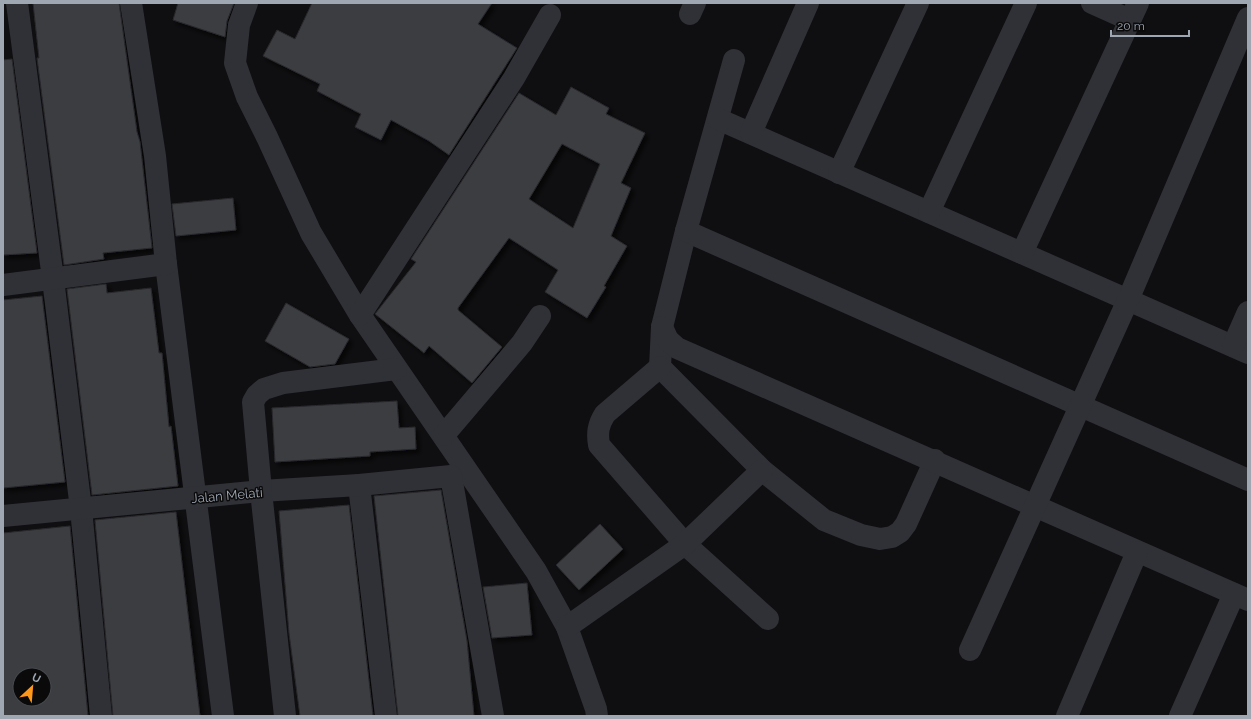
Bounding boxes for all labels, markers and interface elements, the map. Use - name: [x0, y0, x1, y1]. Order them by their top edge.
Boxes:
- scale bar: [1111, 12, 1189, 38]
- text: 20 m: [1117, 19, 1145, 33]
- street label: Jalan Melati: [191, 485, 263, 506]
- north arrow: [12, 667, 52, 707]
- text: U: [30, 671, 43, 686]

